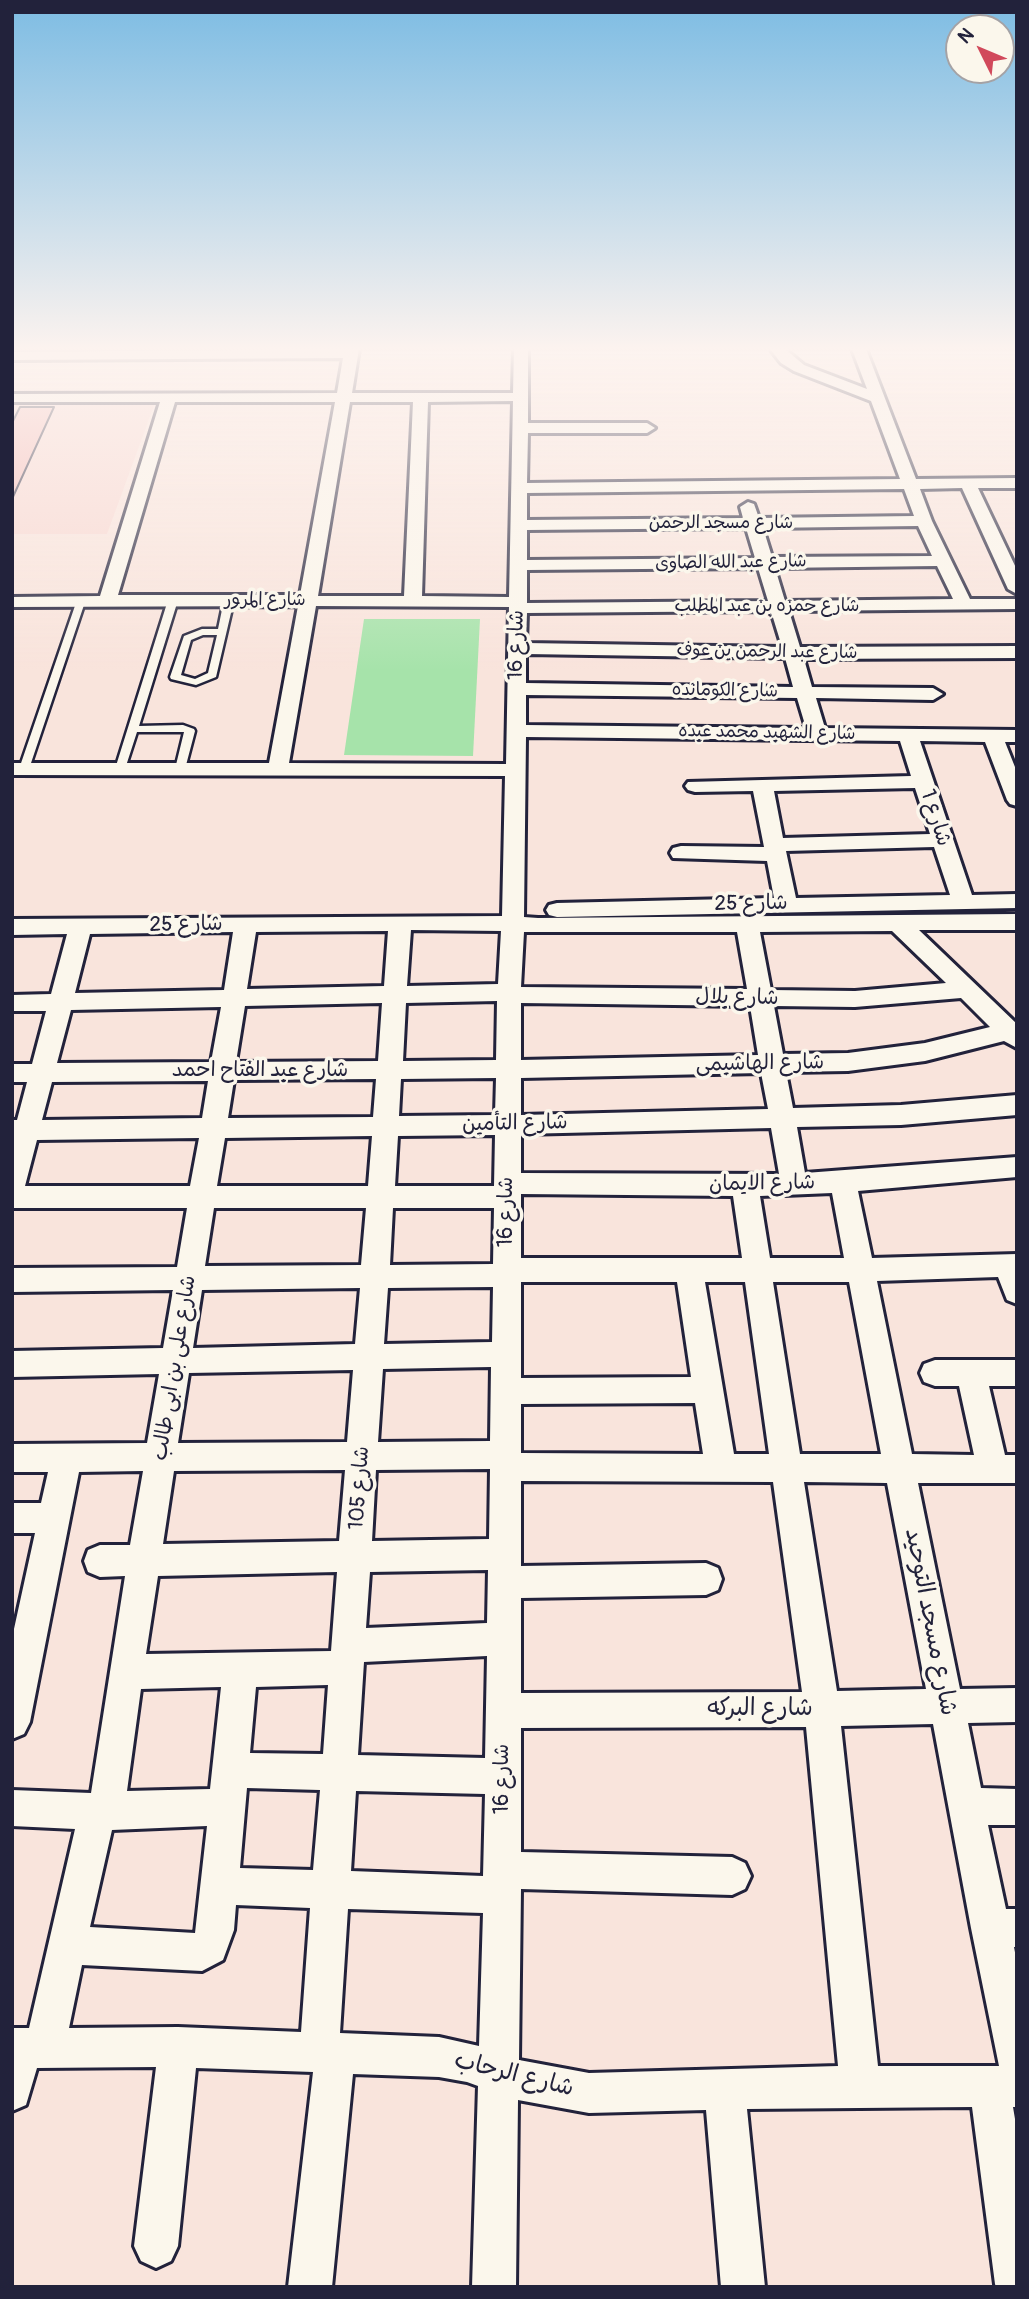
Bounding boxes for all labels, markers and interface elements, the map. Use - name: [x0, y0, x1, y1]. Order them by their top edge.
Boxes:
- north arrow: [945, 14, 1015, 84]
- text: N: [953, 23, 979, 49]
- street label: شارع مسجد الرحمن: [649, 512, 793, 534]
- street label: شارع عبد الله الصاوى: [655, 551, 807, 575]
- street label: شارع المرور: [224, 589, 306, 611]
- street label: شارع حمزه بن عبد المطلب: [674, 595, 860, 617]
- street label: شارع 16: [504, 610, 530, 680]
- street label: شارع عبد الرحمن بن عوف: [676, 640, 858, 664]
- street label: شارع الكومانده: [672, 679, 778, 703]
- street label: شارع الشهيد محمد عبده: [678, 721, 856, 745]
- street label: شارع 1: [914, 786, 956, 850]
- street label: شارع 25: [714, 891, 788, 917]
- street label: شارع 25: [149, 912, 223, 938]
- street label: شارع بلال: [695, 985, 779, 1011]
- street label: شارع الهاشيمى: [696, 1050, 824, 1078]
- street label: شارع عبد الفتاح احمد: [172, 1058, 348, 1084]
- street label: شارع التأمين: [462, 1110, 568, 1138]
- street label: شارع الايمان: [709, 1170, 815, 1198]
- street label: شارع 16: [494, 1177, 520, 1247]
- street label: شارع على بن ابى طالب: [148, 1274, 202, 1462]
- street label: شارع 105: [345, 1445, 375, 1531]
- street label: شارع مسجد التوحيد: [898, 1526, 962, 1718]
- street label: شارع البركه: [707, 1695, 813, 1723]
- street label: شارع 16: [490, 1744, 516, 1814]
- street label: شارع الرحاب: [451, 2046, 577, 2104]

